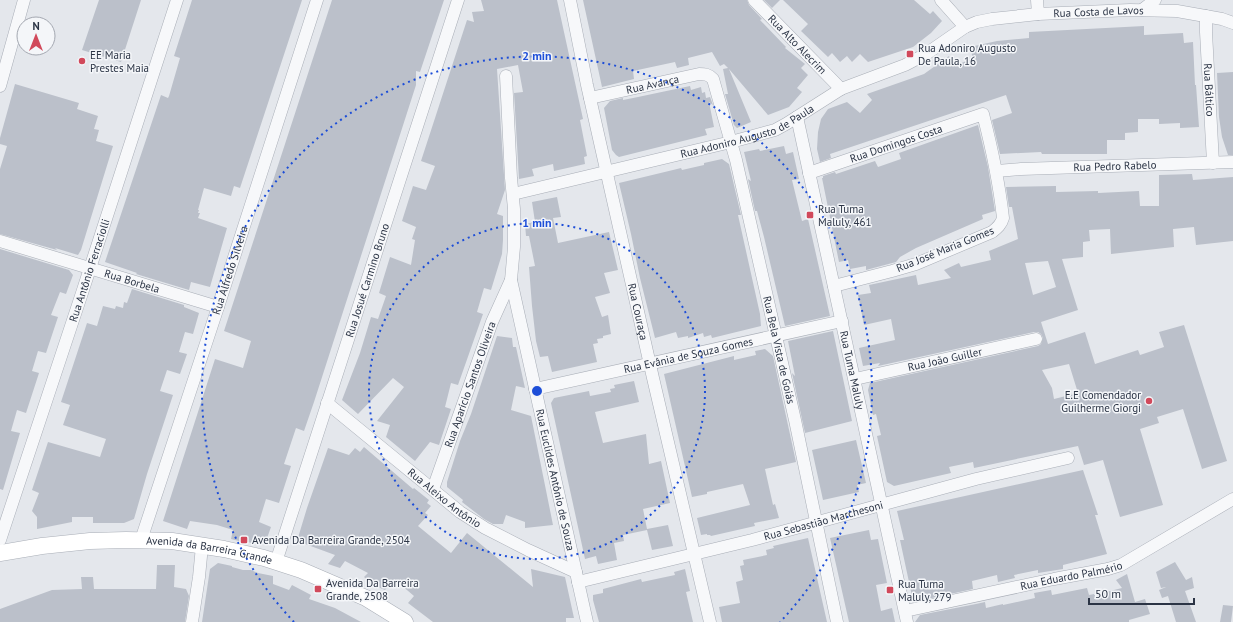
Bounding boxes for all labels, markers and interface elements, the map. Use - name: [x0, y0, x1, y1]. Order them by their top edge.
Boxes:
- street label: Rua Costa de Lavos: [1053, 3, 1144, 20]
- street label: Rua Alto Alecrim: [765, 12, 830, 77]
- north arrow: [16, 16, 56, 56]
- text: N: [32, 19, 40, 33]
- place label: Rua Adoniro Augusto De Paula, 16: [918, 41, 1016, 68]
- place label: EE Maria Prestes Maia: [90, 48, 149, 75]
- text: 2 min: [522, 48, 552, 63]
- marker: Rua Adoniro Augusto De Paula, 16: [905, 49, 915, 59]
- marker: EE Maria Prestes Maia: [77, 56, 87, 66]
- street label: Rua Báltico: [1201, 63, 1218, 117]
- street label: Rua Avança: [625, 72, 680, 97]
- street label: Rua Adoniro Augusto de Paula: [679, 101, 816, 161]
- street label: Rua Domingos Costa: [848, 121, 944, 166]
- street label: Rua Pedro Rabelo: [1073, 158, 1157, 174]
- place label: Rua Tuma Maluly, 461: [818, 202, 871, 229]
- marker: Rua Tuma Maluly, 461: [805, 210, 815, 220]
- text: 1 min: [522, 215, 552, 230]
- street label: Rua Antônio Ferraciolli: [66, 217, 113, 324]
- street label: Rua Josué Carmino Bruno: [342, 221, 392, 339]
- street label: Rua José Maria Gomes: [894, 223, 996, 275]
- street label: Rua Alfredo Silveira: [209, 224, 251, 317]
- street label: Rua Borbela: [103, 266, 161, 296]
- street label: Rua Couraça: [625, 282, 651, 342]
- street label: Rua Bela Vista de Goiás: [760, 295, 798, 406]
- street label: Rua Aparício Santos Oliveira: [441, 319, 499, 449]
- street label: Rua Tuma Maluly: [837, 329, 868, 412]
- street label: Rua Evânia de Souza Gomes: [622, 334, 755, 376]
- street label: Rua João Guiller: [906, 344, 984, 374]
- centre of rings: [530, 384, 544, 398]
- place label: E.E Comendador Guilherme Giorgi: [1061, 388, 1141, 415]
- marker: E.E Comendador Guilherme Giorgi: [1144, 396, 1154, 406]
- street label: Rua Euclides Antônio de Souza: [533, 408, 578, 552]
- street label: Rua Aleixo Antônio: [405, 465, 484, 531]
- street label: Rua Sebastião Marchesoni: [762, 498, 885, 544]
- street label: Avenida da Barreira Grande: [146, 533, 275, 567]
- place label: Avenida Da Barreira Grande, 2504: [252, 533, 410, 547]
- marker: Avenida Da Barreira Grande, 2504: [239, 535, 249, 545]
- street label: Rua Eduardo Palmério: [1019, 558, 1124, 593]
- place label: Avenida Da Barreira Grande, 2508: [326, 576, 419, 603]
- place label: Rua Tuma Maluly, 279: [898, 577, 951, 604]
- scale bar: [1089, 580, 1194, 606]
- marker: Avenida Da Barreira Grande, 2508: [313, 584, 323, 594]
- marker: Rua Tuma Maluly, 279: [885, 585, 895, 595]
- text: 50 m: [1095, 586, 1121, 601]

